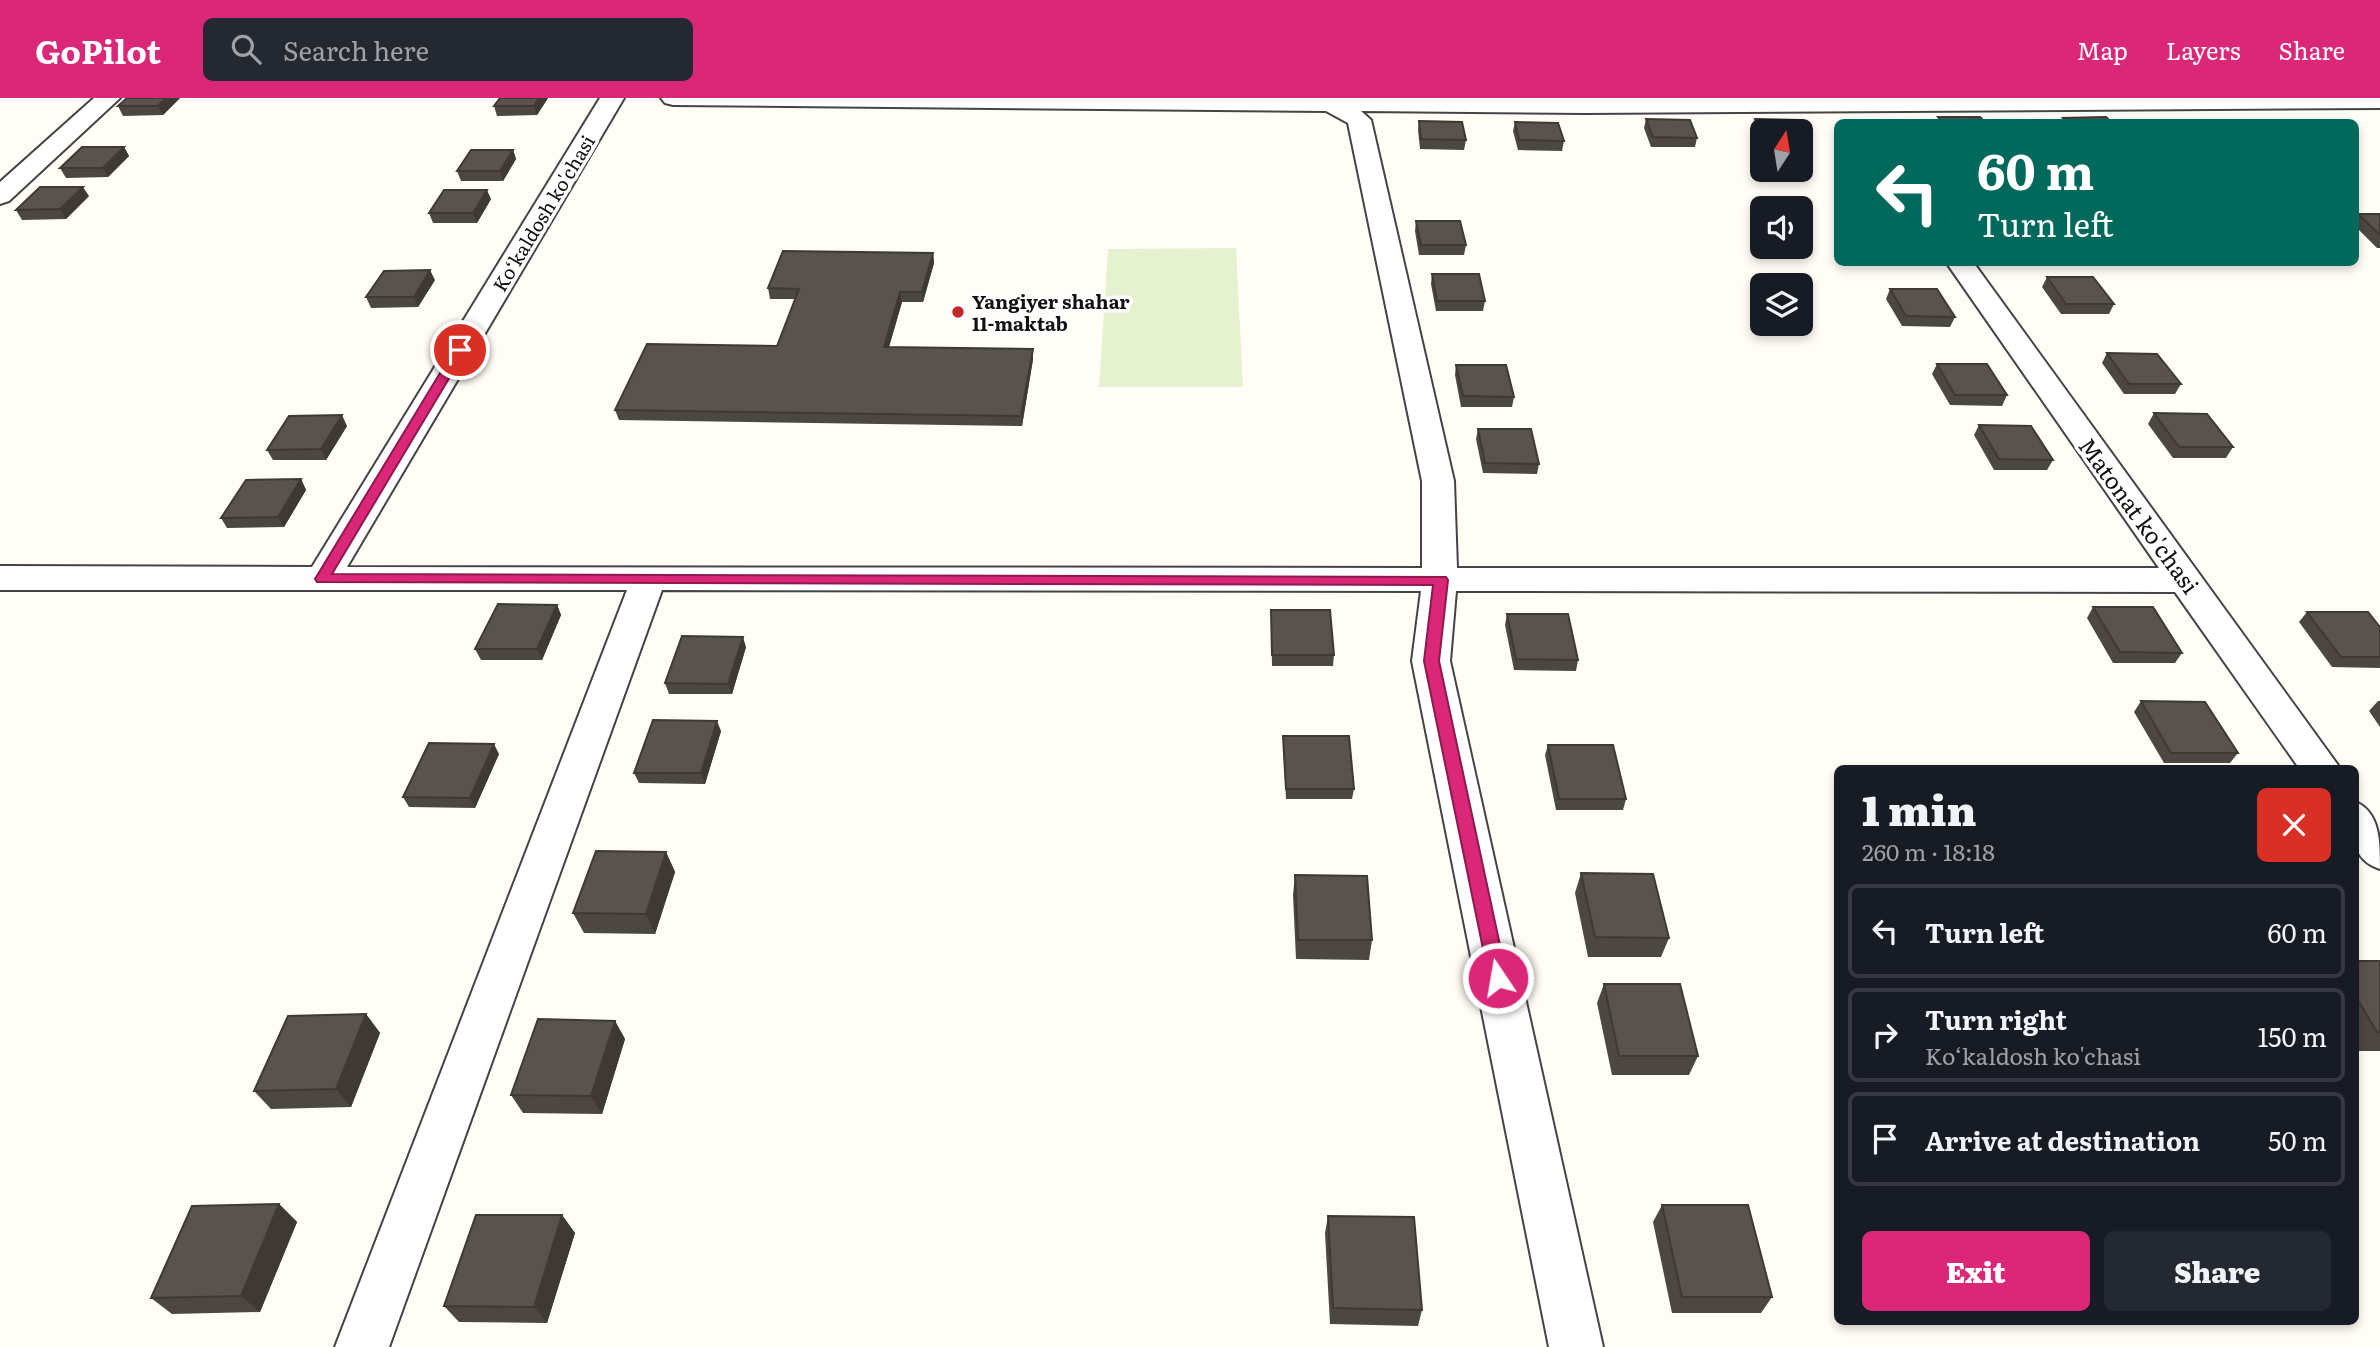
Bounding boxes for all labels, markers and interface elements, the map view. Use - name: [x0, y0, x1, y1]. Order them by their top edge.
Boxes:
- search box: [203, 18, 693, 81]
- text: GoPilot: [35, 25, 161, 74]
- icon: search: [227, 30, 265, 68]
- text: Search here: [283, 30, 429, 69]
- text: Map: [2077, 32, 2128, 67]
- text: Layers: [2166, 32, 2240, 67]
- text: Share: [2278, 32, 2345, 67]
- north arrow: [1750, 119, 1813, 182]
- map controls: [1750, 119, 1813, 336]
- street label: Ko‘kaldosh ko'chasi: [485, 129, 601, 297]
- text: 60 m: [1977, 132, 2094, 205]
- icon: left: [1862, 147, 1953, 238]
- button: sound: [1750, 196, 1813, 259]
- text: Turn left: [1977, 199, 2114, 247]
- button: layers: [1750, 273, 1813, 336]
- place label: Yangiyer shahar 11-maktab: [972, 287, 1130, 337]
- marker: Yangiyer shahar 11-maktab: [950, 304, 966, 320]
- pin: [430, 320, 490, 380]
- icon: arrive: [441, 331, 479, 369]
- street label: Matonat ko'chasi: [2072, 430, 2208, 600]
- text: 1 min: [1862, 777, 1977, 839]
- button: close: [2257, 788, 2331, 862]
- text: 260 m · 18:18: [1862, 834, 1995, 868]
- icon: left: [1866, 912, 1904, 950]
- text: Turn left: [1925, 912, 2044, 951]
- text: 60 m: [2268, 912, 2327, 951]
- position arrow: [1461, 941, 1535, 1015]
- text: Turn right: [1925, 999, 2067, 1038]
- icon: right: [1866, 1016, 1904, 1054]
- text: 150 m: [2258, 1016, 2327, 1055]
- text: Ko‘kaldosh ko'chasi: [1925, 1038, 2141, 1072]
- icon: arrive: [1866, 1120, 1904, 1158]
- text: Arrive at destination: [1925, 1120, 2200, 1159]
- text: 50 m: [2268, 1120, 2327, 1159]
- button: Exit: [1862, 1231, 2090, 1311]
- button: Share: [2104, 1231, 2331, 1311]

